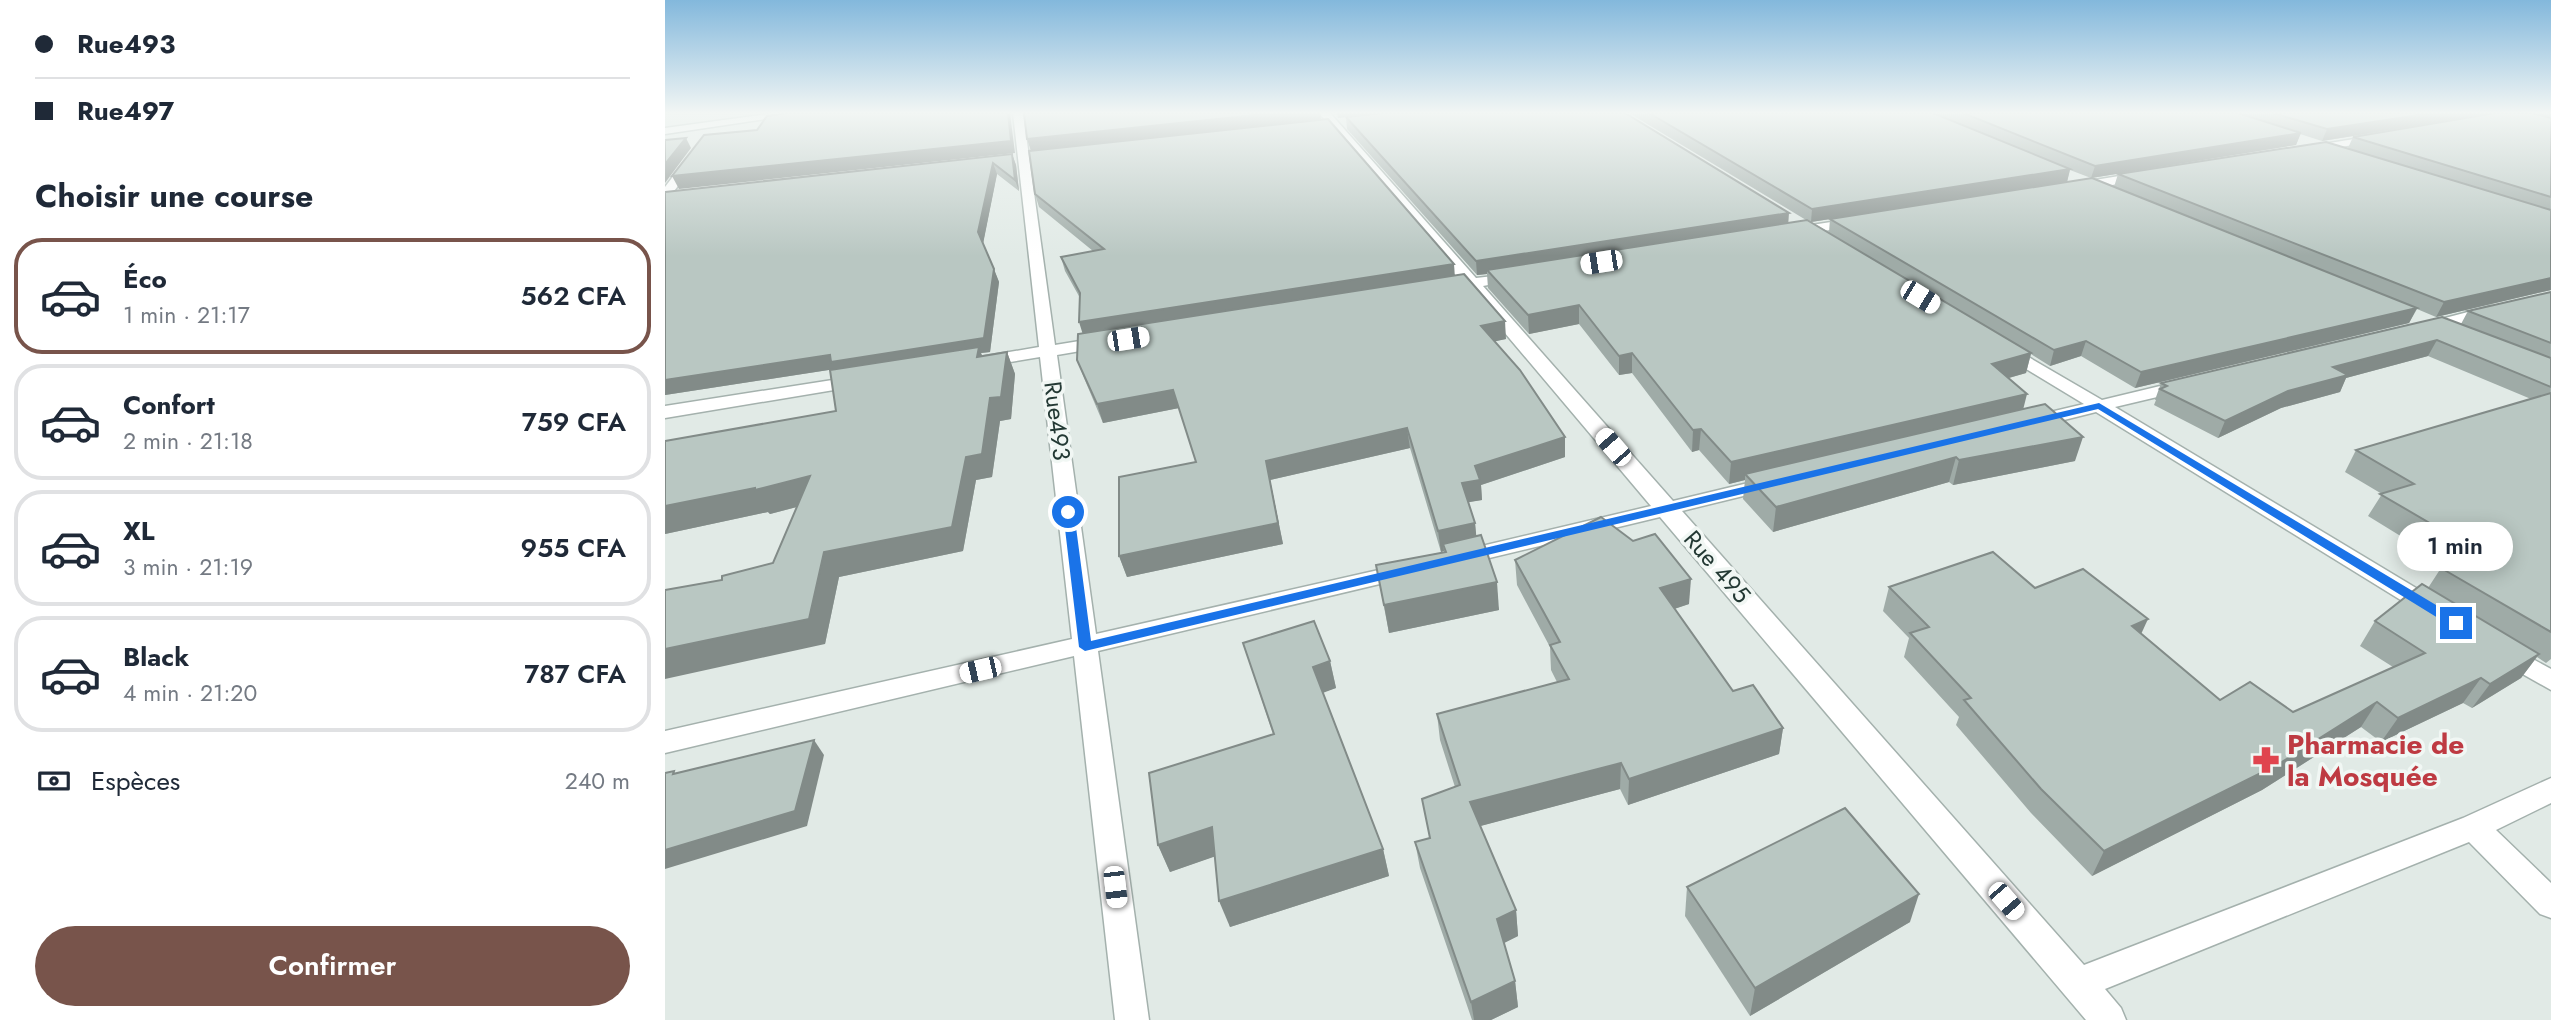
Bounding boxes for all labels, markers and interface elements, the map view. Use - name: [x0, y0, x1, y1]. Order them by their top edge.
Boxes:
- text: Rue493: [77, 25, 175, 63]
- text: Rue497: [77, 92, 174, 130]
- text: Choisir une course: [35, 173, 313, 219]
- car: [1579, 248, 1624, 276]
- text: Éco: [123, 260, 167, 298]
- icon: car: [39, 265, 102, 328]
- text: 562 CFA: [520, 277, 626, 315]
- car: [1897, 277, 1944, 317]
- text: 1 min · 21:17: [123, 298, 250, 332]
- car: [1106, 325, 1151, 353]
- street label: Rue493: [1035, 379, 1080, 462]
- text: Confort: [123, 386, 215, 424]
- icon: car: [39, 391, 102, 454]
- text: 759 CFA: [522, 403, 626, 441]
- text: 2 min · 21:18: [123, 424, 253, 458]
- car: [1592, 424, 1635, 470]
- route start: [1052, 496, 1084, 528]
- text: XL: [123, 512, 155, 550]
- icon: car: [39, 517, 102, 580]
- street label: Rue 495: [1676, 522, 1759, 611]
- callout: 1 min: [2398, 522, 2514, 570]
- text: 955 CFA: [521, 529, 626, 567]
- text: 1 min: [2427, 529, 2483, 563]
- text: 3 min · 21:19: [123, 550, 253, 584]
- route end: [2440, 607, 2472, 639]
- text: Black: [123, 638, 189, 676]
- icon: car: [39, 643, 102, 706]
- text: 787 CFA: [524, 655, 626, 693]
- car: [958, 655, 1003, 685]
- text: 4 min · 21:20: [123, 676, 257, 710]
- place label: Pharmacie de la Mosquée: [2287, 724, 2464, 797]
- pharmacy icon: Pharmacie de la Mosquée: [2251, 745, 2281, 775]
- icon: cash: [35, 762, 73, 800]
- text: Espèces: [91, 762, 180, 800]
- text: 240 m: [565, 764, 630, 798]
- car: [1103, 865, 1128, 909]
- car: [1985, 878, 2028, 924]
- button: Confirmer: [35, 926, 630, 1006]

